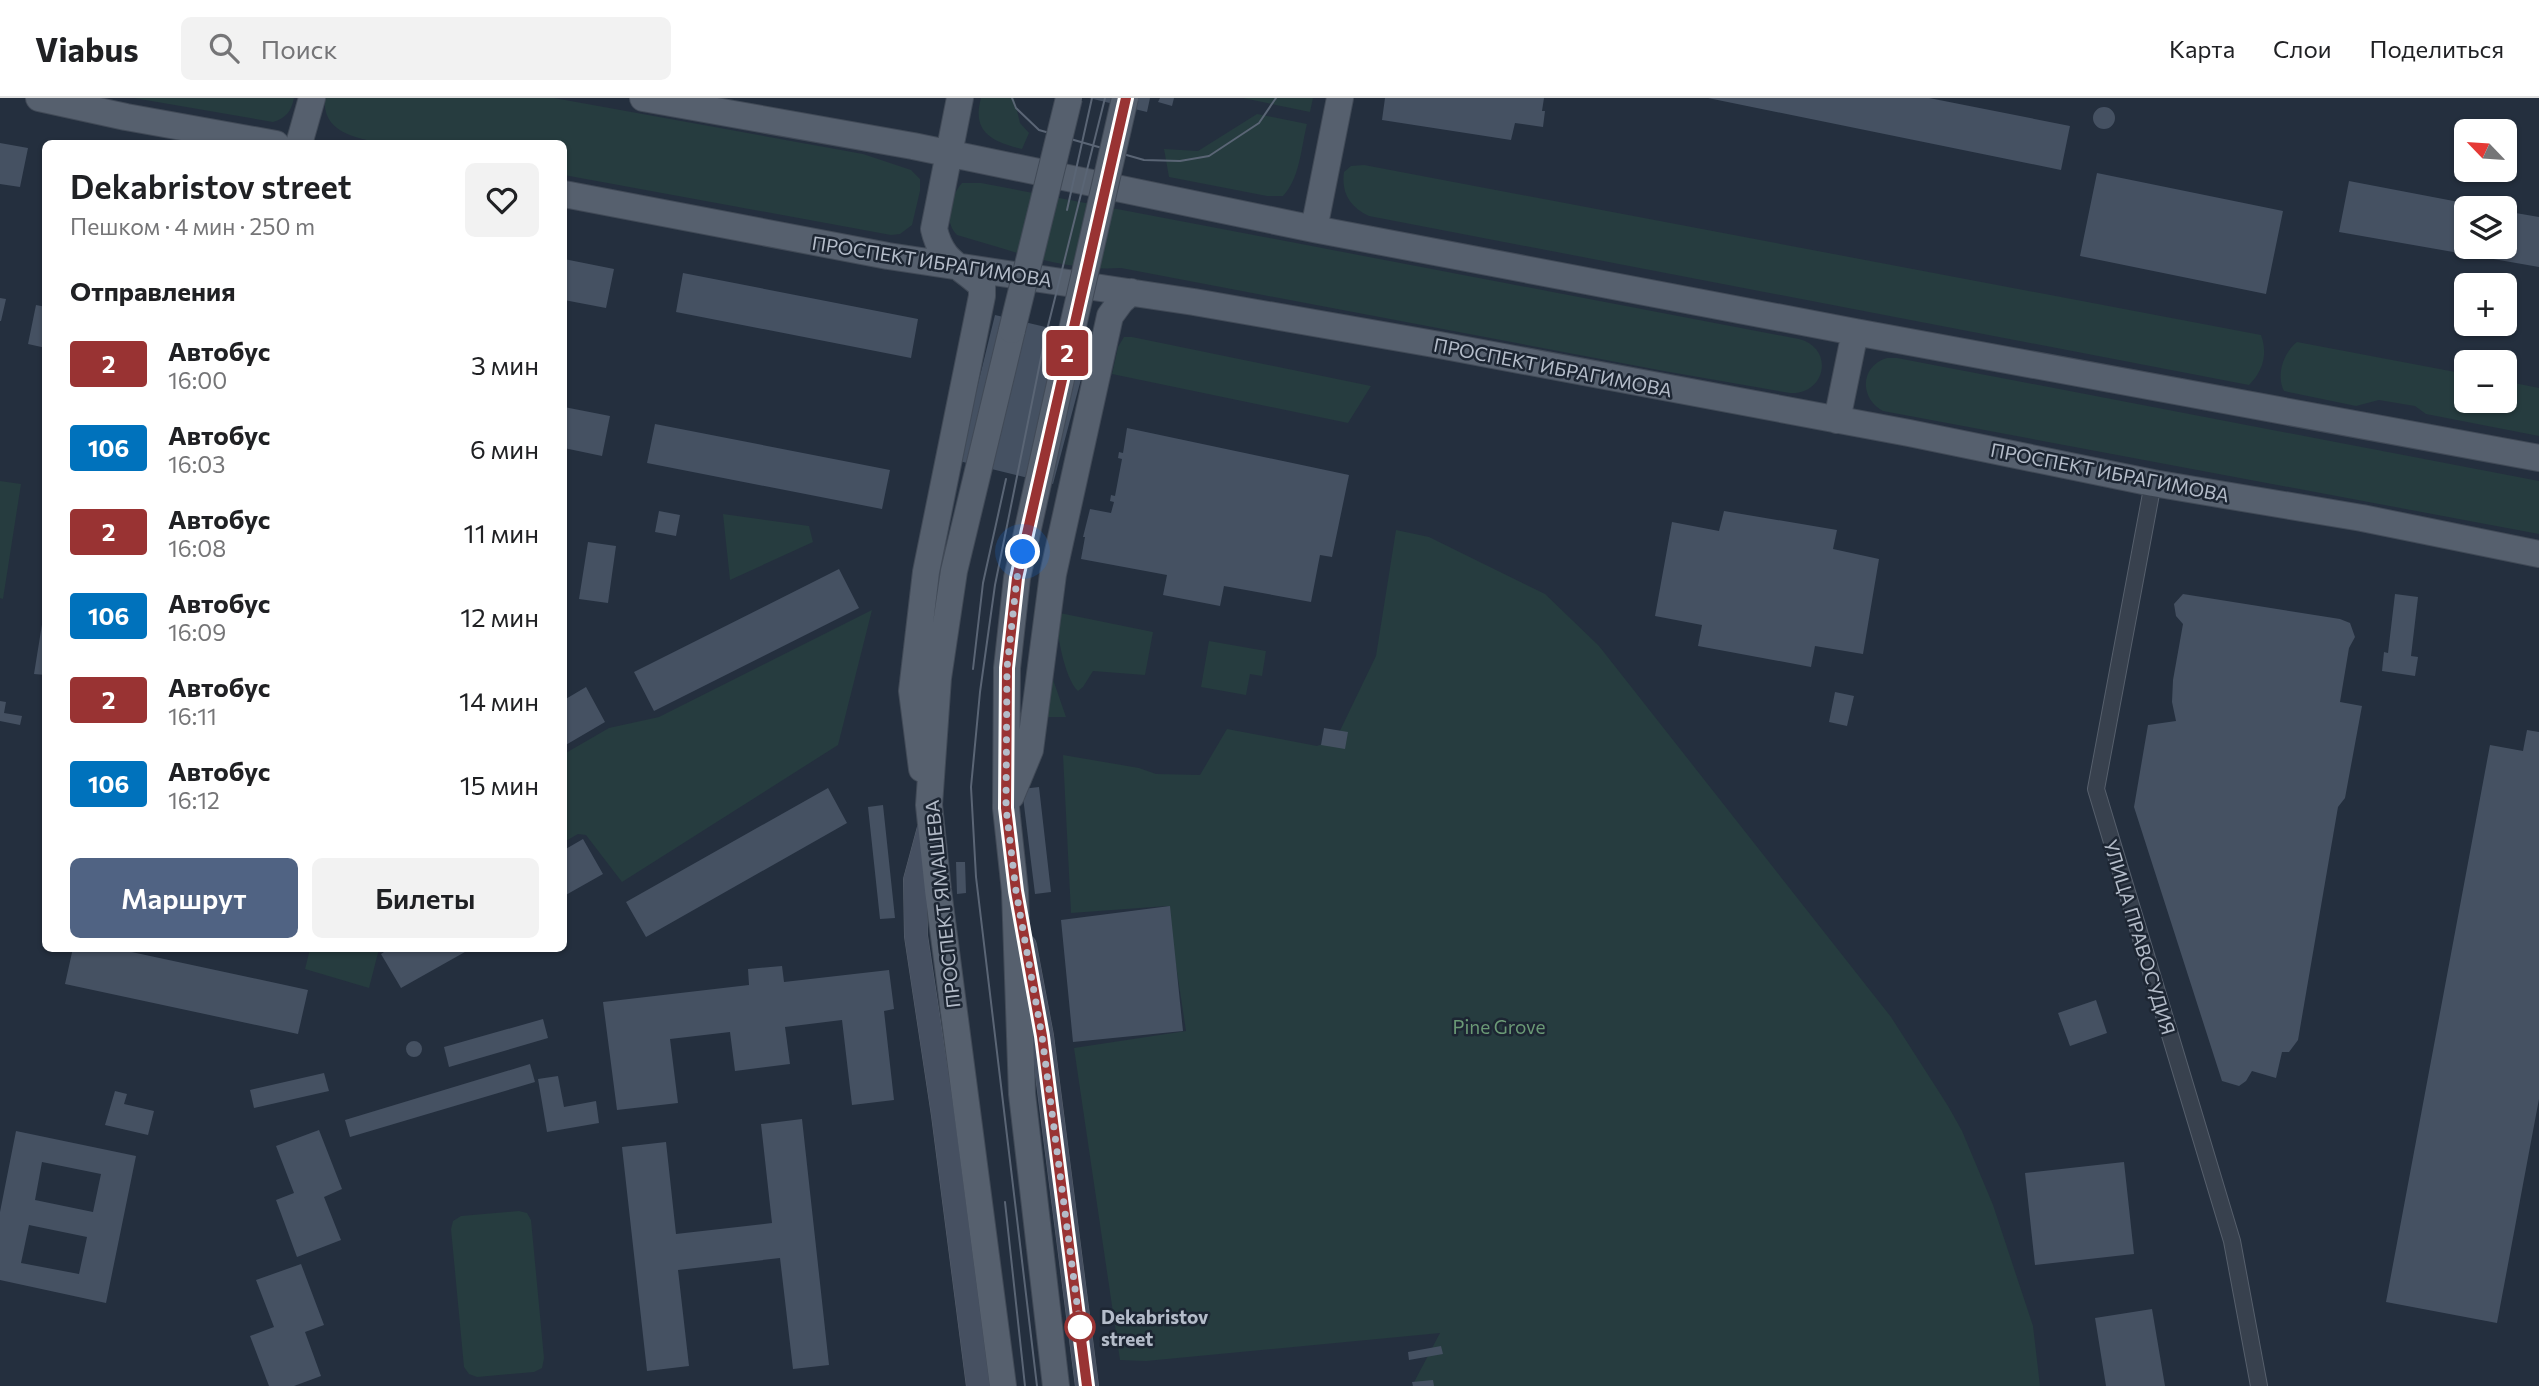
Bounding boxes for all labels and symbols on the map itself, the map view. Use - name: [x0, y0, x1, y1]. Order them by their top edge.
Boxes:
- north arrow: [2454, 119, 2516, 182]
- street label: ПРОСПЕКТ ИБРАГИМОВА: [810, 231, 1054, 291]
- line badge: 2: [1044, 330, 1090, 376]
- street label: ПРОСПЕКТ ИБРАГИМОВА: [1432, 333, 1674, 401]
- street label: ПРОСПЕКТ ИБРАГИМОВА: [1989, 438, 2231, 506]
- your location: [1005, 534, 1040, 569]
- street label: ПРОСПЕКТ ЯМАШЕВА: [920, 799, 964, 1009]
- street label: УЛИЦА ПРАВОСУДИЯ: [2099, 837, 2181, 1037]
- park label: Pine Grove: [1453, 1015, 1546, 1038]
- place label: Dekabristov street: [1101, 1305, 1209, 1350]
- marker: Dekabristov street: [1065, 1312, 1095, 1342]

